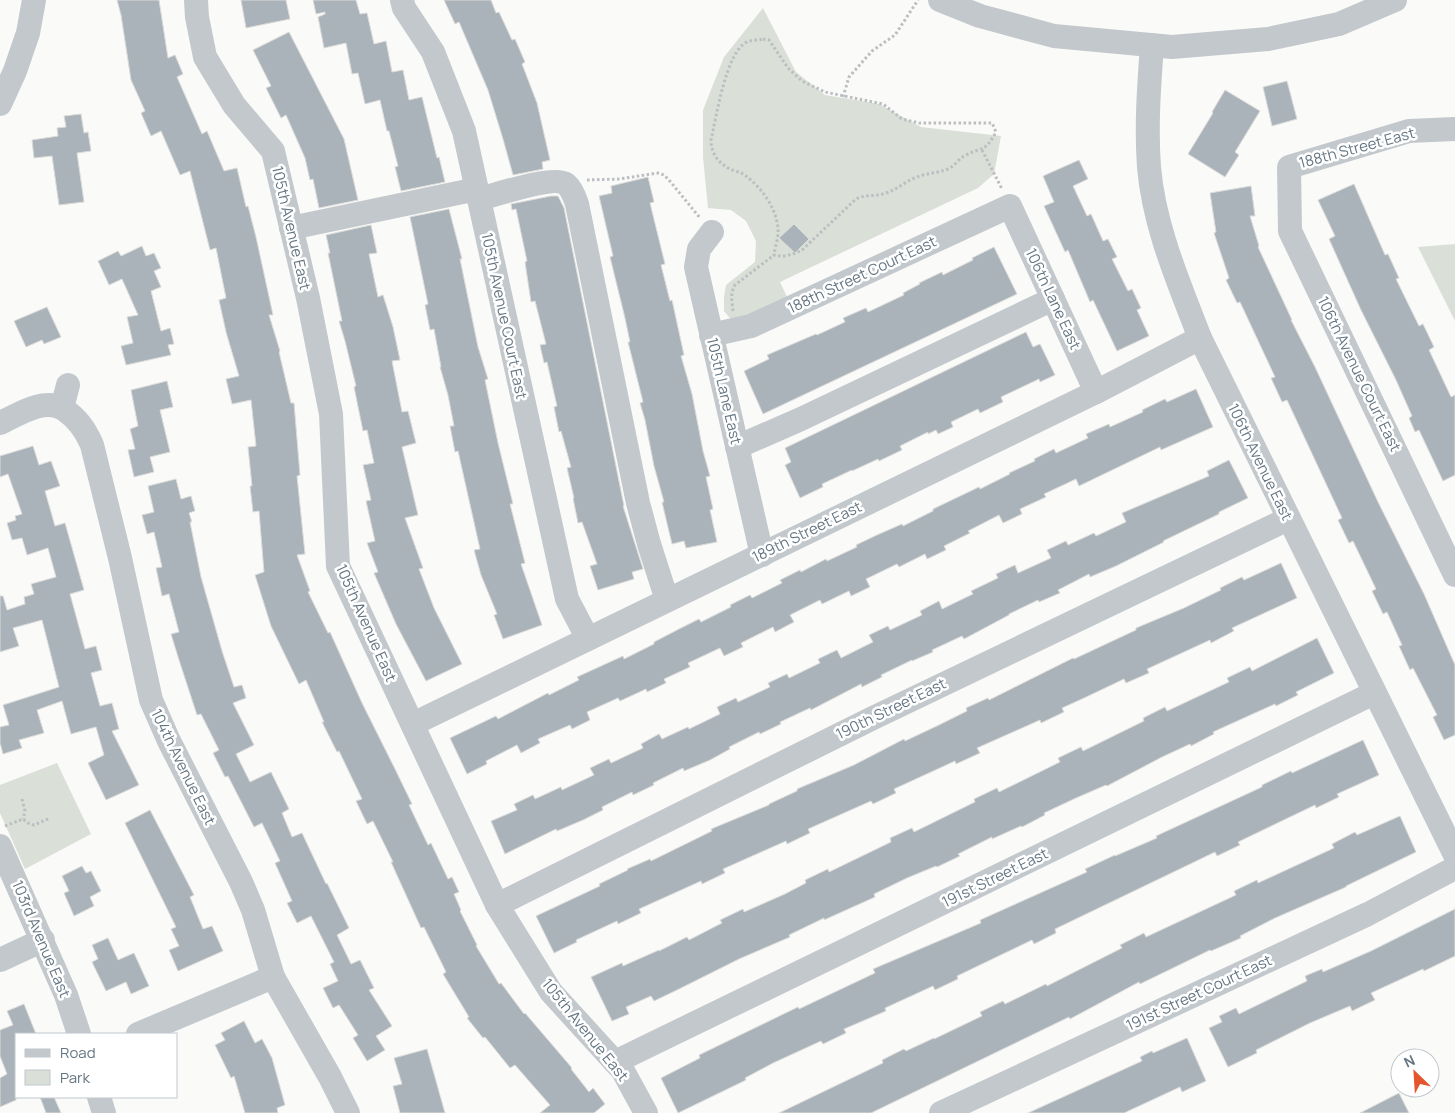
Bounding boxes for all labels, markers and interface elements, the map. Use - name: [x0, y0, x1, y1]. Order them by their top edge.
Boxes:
- street label: 188th Street East: [1297, 122, 1417, 173]
- street label: 105th Avenue East: [267, 164, 316, 292]
- street label: 105th Avenue Court East: [477, 231, 532, 401]
- street label: 188th Street Court East: [784, 231, 940, 318]
- street label: 106th Lane East: [1021, 245, 1086, 353]
- street label: 106th Avenue Court East: [1313, 293, 1406, 455]
- street label: 105th Lane East: [702, 335, 747, 446]
- street label: 106th Avenue East: [1223, 400, 1298, 524]
- street label: 189th Street East: [748, 496, 865, 567]
- street label: 105th Avenue East: [331, 561, 402, 685]
- street label: 190th Street East: [832, 673, 949, 744]
- street label: 104th Avenue East: [146, 705, 221, 828]
- street label: 191st Street East: [938, 843, 1051, 912]
- street label: 103rd Avenue East: [7, 877, 76, 1001]
- street label: 191st Street Court East: [1122, 950, 1275, 1036]
- street label: 105th Avenue East: [537, 974, 633, 1086]
- legend: [15, 1033, 178, 1098]
- text: Road: [60, 1042, 96, 1063]
- north arrow: [1390, 1048, 1440, 1098]
- text: N: [1401, 1050, 1418, 1072]
- text: Park: [60, 1067, 90, 1088]

